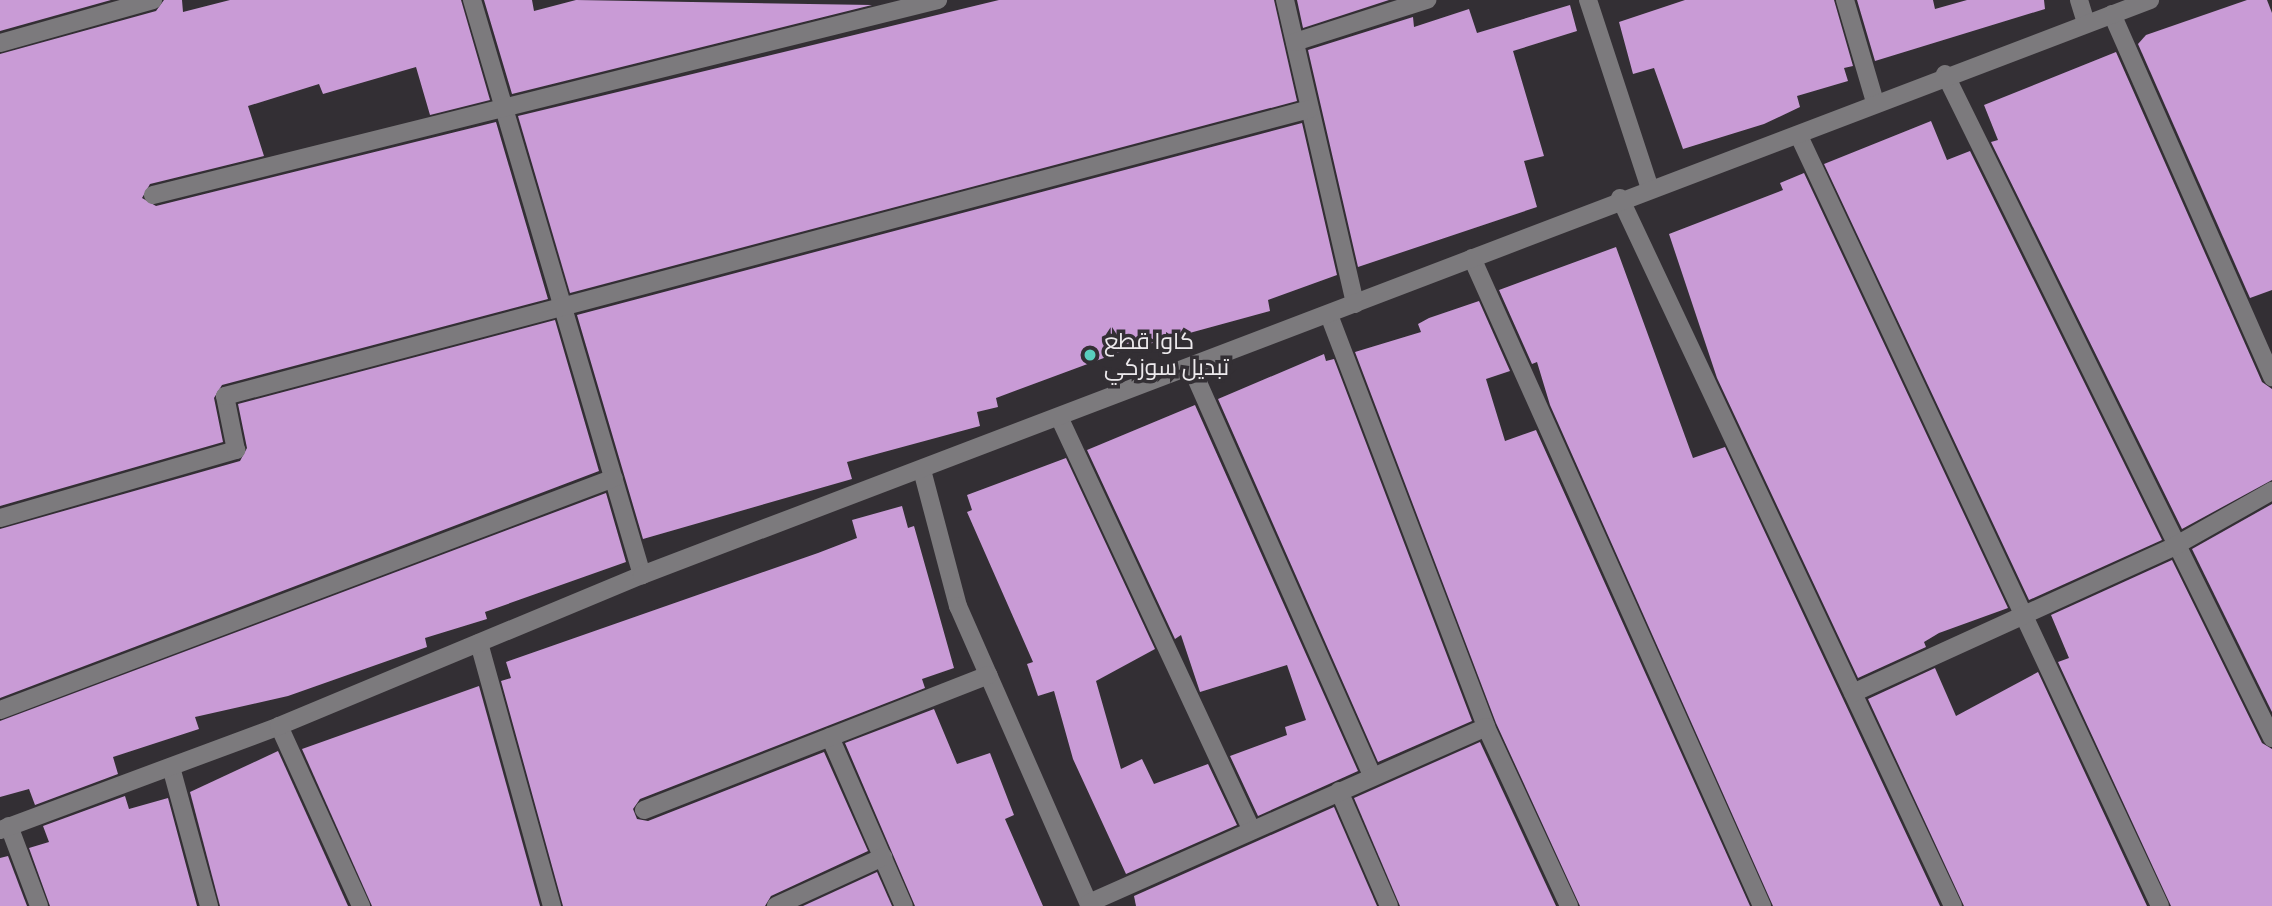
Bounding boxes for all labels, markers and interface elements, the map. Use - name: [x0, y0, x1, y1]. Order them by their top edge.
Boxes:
- place label: كاوا قطع تبديل سوزكي: [1104, 328, 1229, 382]
- marker: كاوا قطع تبديل سوزكي: [1082, 347, 1098, 363]

